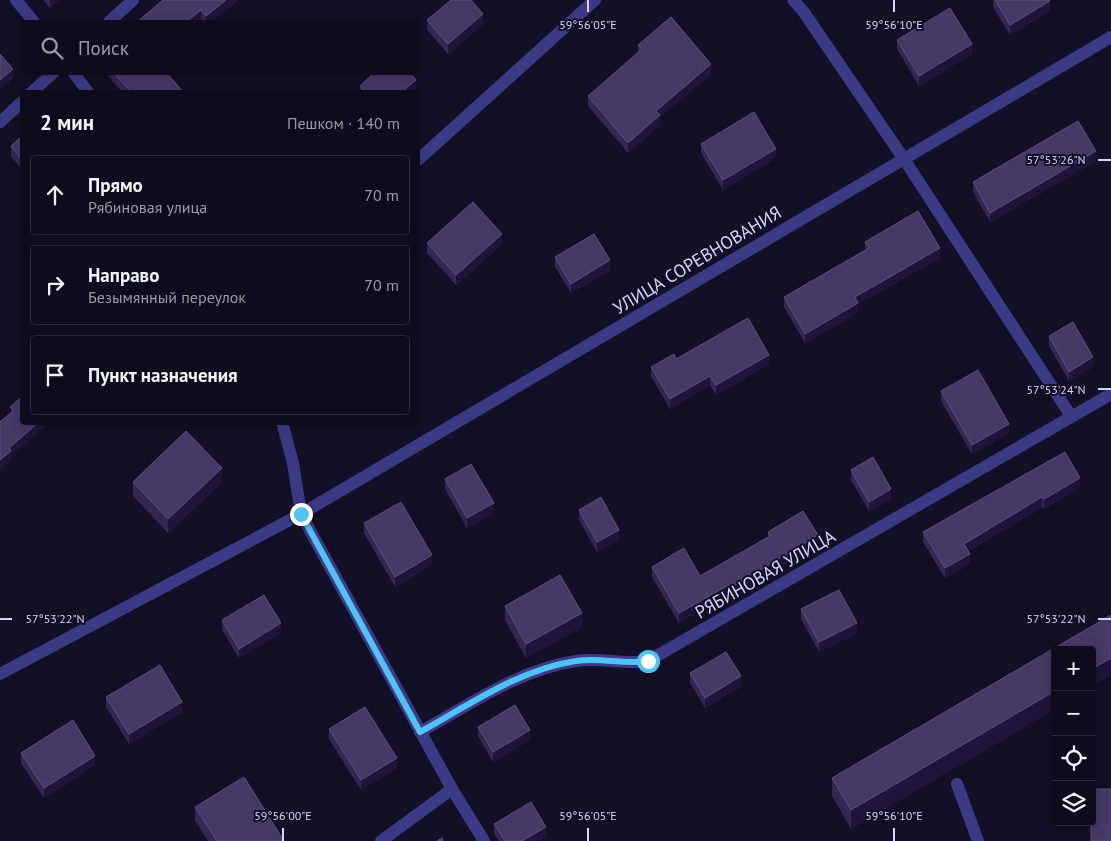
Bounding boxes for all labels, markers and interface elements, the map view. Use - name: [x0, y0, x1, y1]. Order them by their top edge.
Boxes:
- text: 59°56'05"E: [559, 17, 617, 32]
- text: 59°56'10"E: [865, 17, 923, 32]
- search box: [20, 20, 420, 75]
- icon: search: [38, 34, 66, 62]
- text: Поиск: [78, 36, 129, 60]
- text: 2 мин: [40, 109, 94, 136]
- text: Пешком · 140 m: [287, 113, 400, 133]
- text: 57°53'26"N: [1026, 152, 1086, 167]
- text: Прямо: [88, 173, 143, 197]
- icon: ahead: [41, 181, 69, 209]
- text: 70 m: [364, 185, 399, 205]
- text: Рябиновая улица: [88, 197, 207, 217]
- street label: УЛИЦА СОРЕВНОВАНИЯ: [609, 201, 785, 319]
- text: Направо: [88, 263, 159, 287]
- icon: right: [41, 271, 69, 299]
- text: 70 m: [364, 275, 399, 295]
- text: Безымянный переулок: [88, 287, 246, 307]
- icon: arrive: [41, 361, 69, 389]
- text: Пункт назначения: [88, 363, 238, 387]
- text: 57°53'24"N: [1026, 382, 1086, 397]
- route end: [290, 503, 313, 526]
- street label: РЯБИНОВАЯ УЛИЦА: [691, 524, 840, 624]
- text: 57°53'22"N: [25, 611, 85, 626]
- text: 57°53'22"N: [1026, 611, 1086, 626]
- map controls: [1051, 646, 1096, 826]
- button: +: [1051, 646, 1096, 691]
- route start: [637, 650, 660, 673]
- button: −: [1051, 691, 1096, 736]
- button: locate: [1051, 736, 1096, 781]
- button: layers: [1051, 781, 1096, 826]
- text: 59°56'00"E: [254, 808, 312, 823]
- text: 59°56'05"E: [559, 808, 617, 823]
- text: 59°56'10"E: [865, 808, 923, 823]

